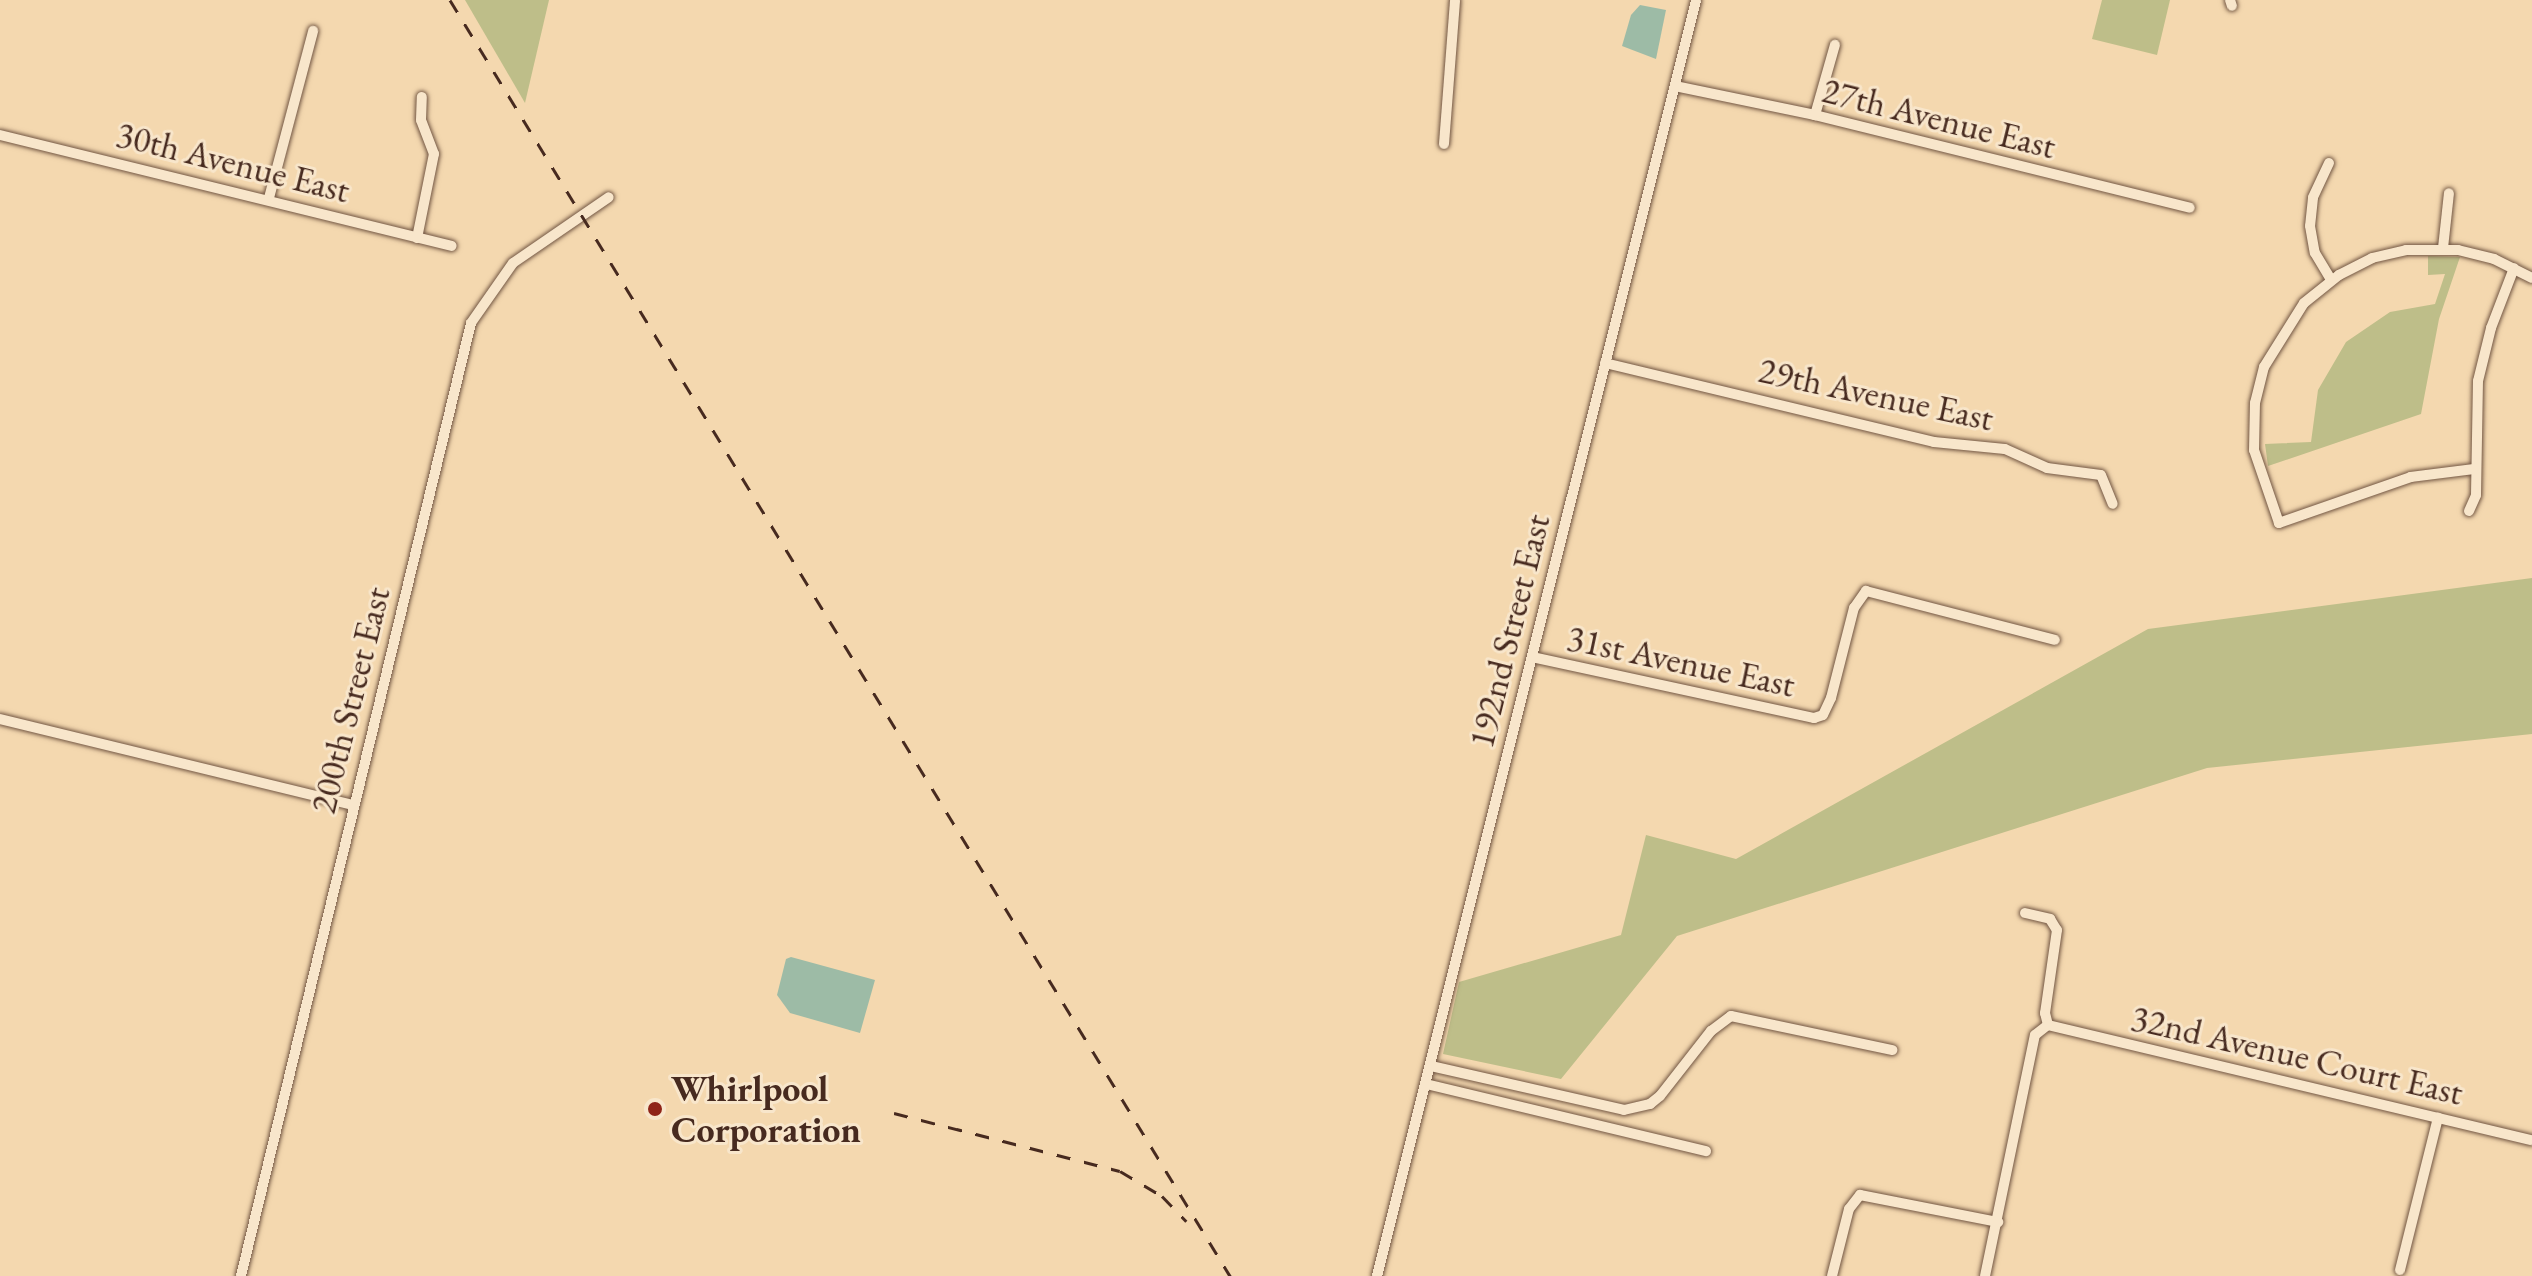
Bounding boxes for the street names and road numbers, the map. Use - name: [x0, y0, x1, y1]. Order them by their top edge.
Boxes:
- street label: 27th Avenue East: [1818, 68, 2060, 168]
- street label: 30th Avenue East: [112, 112, 354, 212]
- street label: 29th Avenue East: [1755, 348, 1997, 440]
- street label: 192nd Street East: [1459, 510, 1559, 752]
- street label: 200th Street East: [301, 582, 399, 818]
- street label: 31st Avenue East: [1563, 616, 1799, 706]
- street label: 32nd Avenue Court East: [2127, 996, 2467, 1114]

